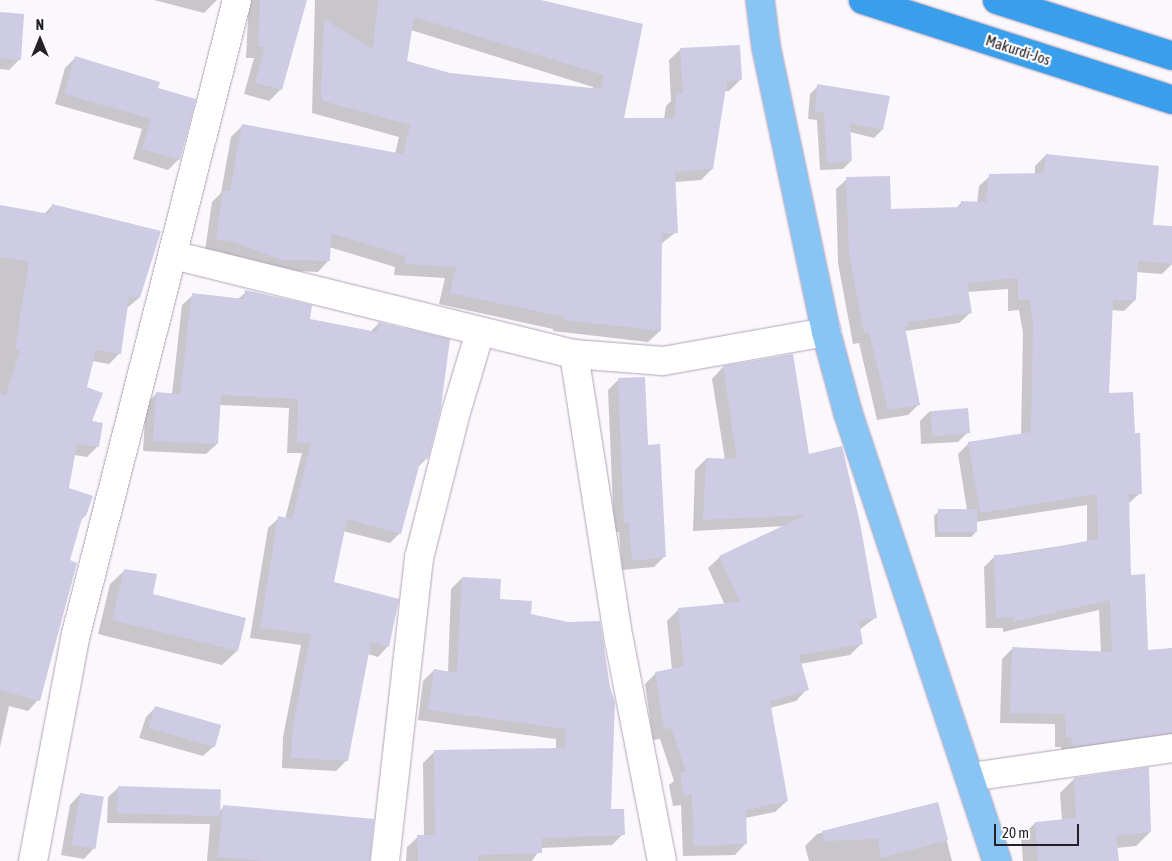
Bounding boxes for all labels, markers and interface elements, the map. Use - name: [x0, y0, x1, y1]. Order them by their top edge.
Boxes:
- north arrow: [15, 15, 65, 65]
- text: N: [36, 17, 44, 33]
- street label: Makurdi-Jos: [983, 31, 1053, 69]
- scale bar: [997, 814, 1082, 846]
- text: 20 m: [1002, 824, 1029, 841]

